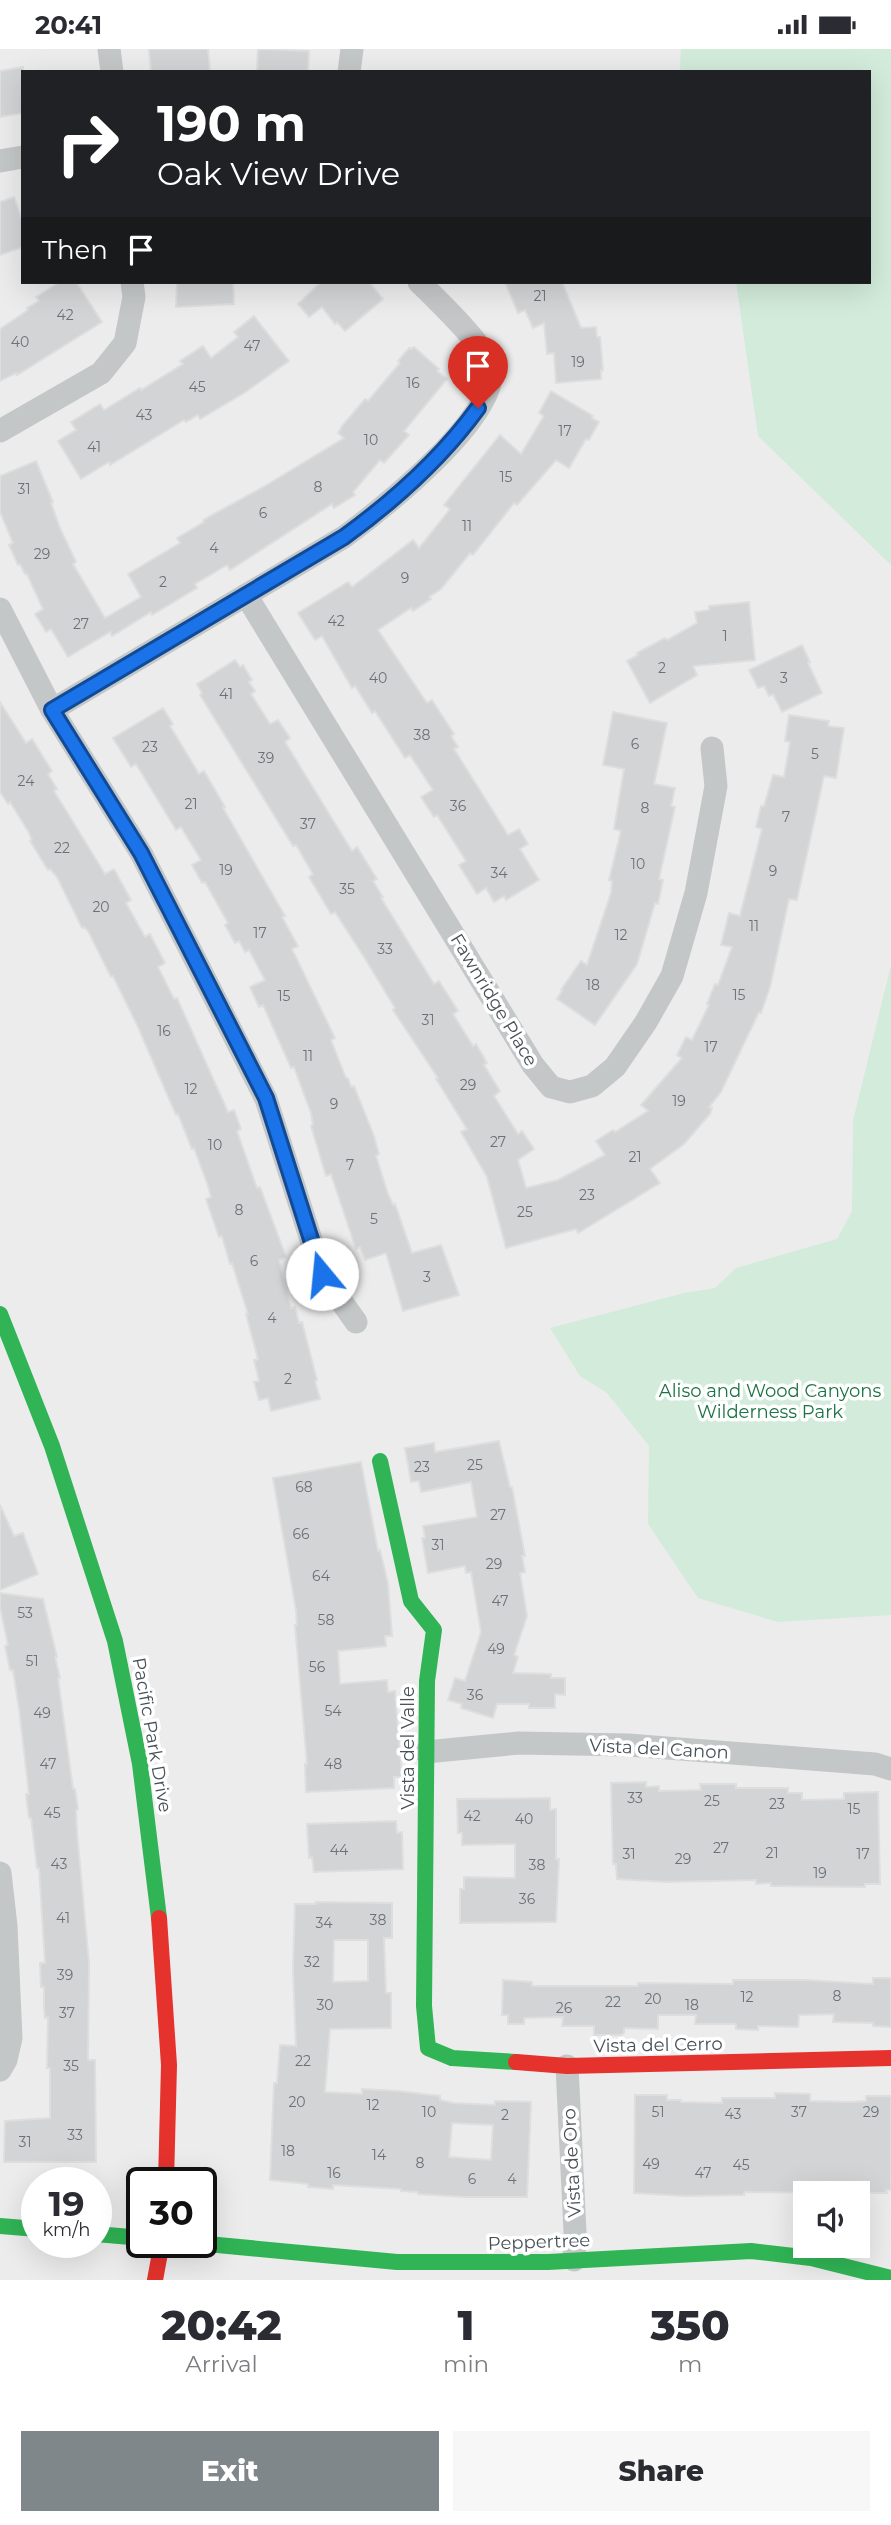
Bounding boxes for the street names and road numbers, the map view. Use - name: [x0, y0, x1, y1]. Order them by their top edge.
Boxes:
- street label: Fawnridge Place: [446, 930, 542, 1070]
- street label: Pacific Park Drive: [128, 1656, 176, 1814]
- street label: Vista del Valle: [397, 1686, 419, 1810]
- street label: Vista del Canon: [589, 1734, 729, 1764]
- street label: Vista del Cerro: [593, 2033, 723, 2057]
- street label: Vista de Oro: [558, 2108, 586, 2218]
- street label: Peppertree: [487, 2229, 591, 2255]

